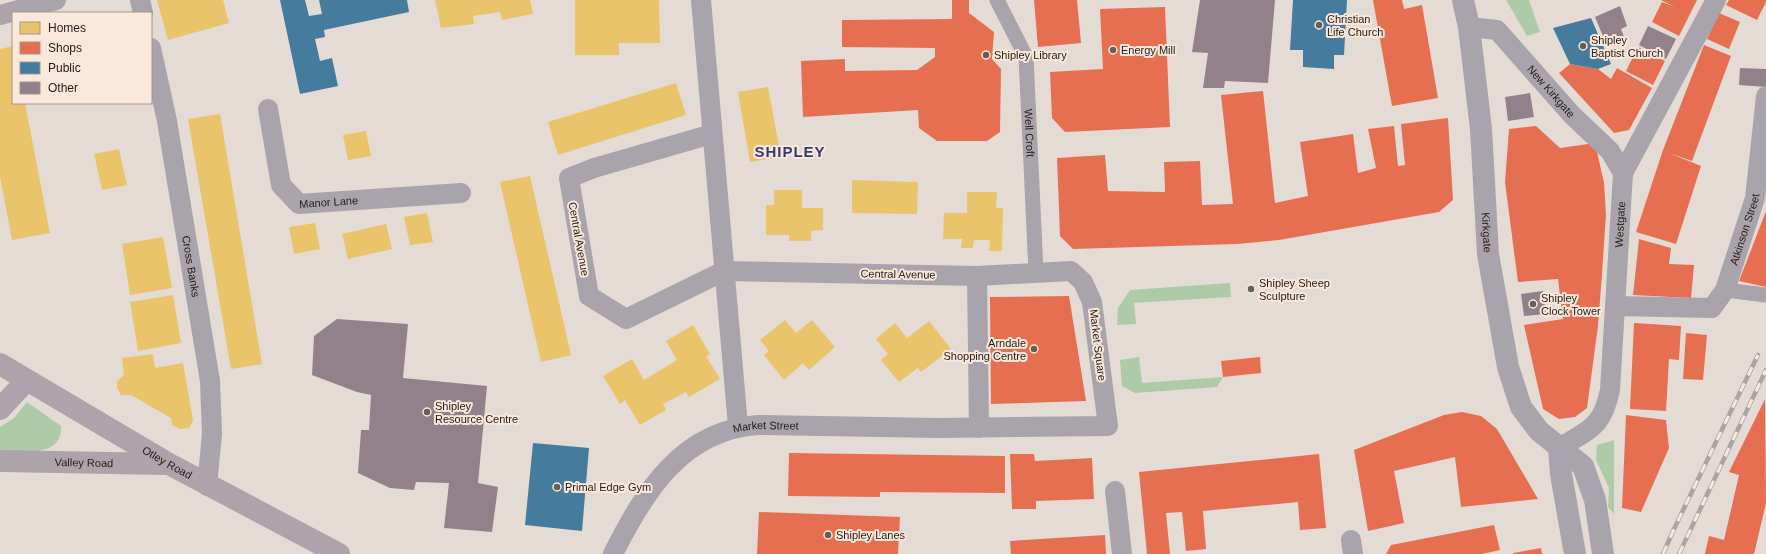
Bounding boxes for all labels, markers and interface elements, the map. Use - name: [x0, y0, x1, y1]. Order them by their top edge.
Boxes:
- legend: [12, 12, 152, 104]
- place label: Christian Life Church: [1327, 13, 1383, 38]
- marker: Christian Life Church: [1314, 20, 1324, 30]
- text: Homes: [48, 21, 86, 35]
- place label: Shipley Baptist Church: [1591, 34, 1663, 59]
- text: Shops: [48, 41, 82, 55]
- marker: Shipley Baptist Church: [1578, 41, 1588, 51]
- place label: Energy Mill: [1121, 44, 1175, 56]
- marker: Energy Mill: [1108, 45, 1118, 55]
- place label: Shipley Library: [994, 49, 1067, 61]
- marker: Shipley Library: [981, 50, 991, 60]
- text: Public: [48, 61, 81, 75]
- street label: New Kirkgate: [1525, 63, 1577, 120]
- text: Other: [48, 81, 78, 95]
- street label: Well Croft: [1022, 109, 1037, 157]
- district label: SHIPLEY: [754, 143, 826, 160]
- street label: Atkinson Street: [1727, 193, 1761, 267]
- street label: Manor Lane: [299, 194, 358, 210]
- street label: Central Avenue: [567, 201, 591, 277]
- street label: Westgate: [1613, 201, 1627, 248]
- street label: Kirkgate: [1480, 212, 1494, 253]
- street label: Cross Banks: [180, 235, 202, 299]
- street label: Central Avenue: [860, 267, 936, 281]
- place label: Shipley Sheep Sculpture: [1259, 277, 1330, 302]
- marker: Shipley Sheep Sculpture: [1246, 284, 1256, 294]
- place label: Shipley Clock Tower: [1541, 292, 1601, 317]
- marker: Shipley Clock Tower: [1528, 299, 1538, 309]
- street label: Market Square: [1088, 308, 1108, 382]
- place label: Arndale Shopping Centre: [943, 337, 1026, 362]
- marker: Arndale Shopping Centre: [1029, 344, 1039, 354]
- place label: Shipley Resource Centre: [435, 400, 518, 425]
- marker: Shipley Resource Centre: [422, 407, 432, 417]
- street label: Market Street: [732, 419, 799, 435]
- street label: Otley Road: [140, 444, 194, 481]
- street label: Valley Road: [55, 456, 113, 469]
- place label: Primal Edge Gym: [565, 481, 651, 493]
- marker: Primal Edge Gym: [552, 482, 562, 492]
- place label: Shipley Lanes: [836, 529, 906, 541]
- marker: Shipley Lanes: [823, 530, 833, 540]

